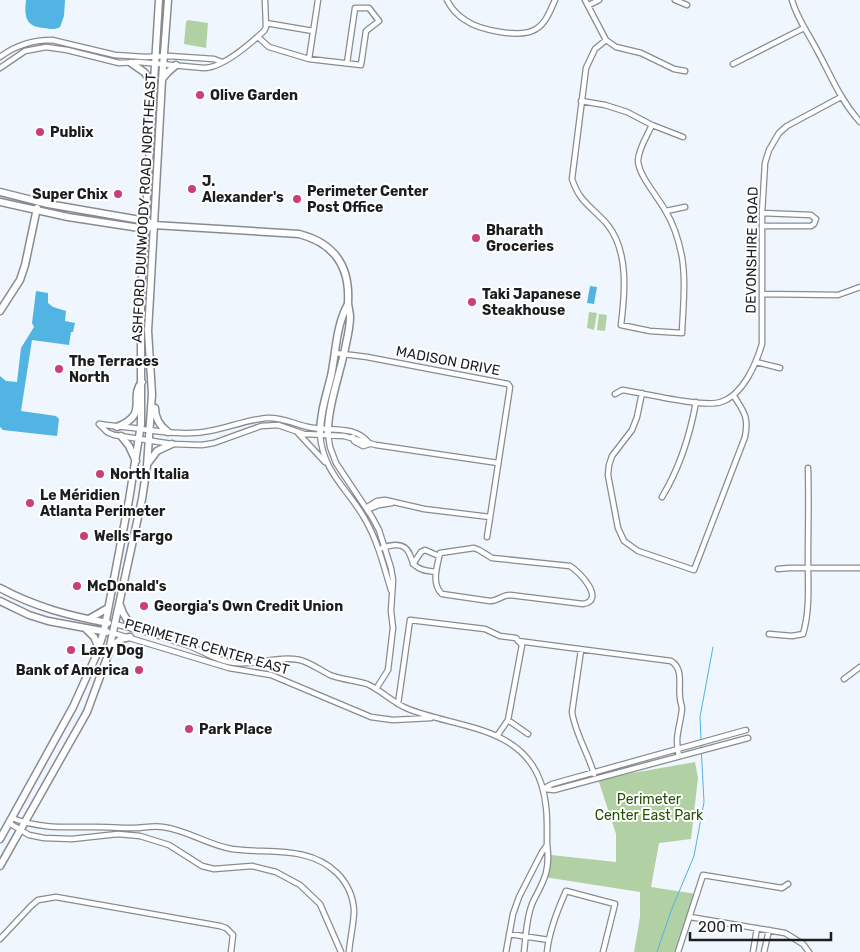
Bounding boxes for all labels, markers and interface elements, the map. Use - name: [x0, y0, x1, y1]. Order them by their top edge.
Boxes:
- street label: ASHFORD DUNWOODY ROAD NORTHEAST: [128, 73, 160, 343]
- place label: Olive Garden: [210, 87, 298, 104]
- marker: Olive Garden: [194, 89, 206, 101]
- place label: Publix: [50, 124, 94, 141]
- marker: Publix: [34, 126, 46, 138]
- place label: J. Alexander's: [202, 173, 284, 206]
- marker: J. Alexander's: [186, 183, 198, 195]
- place label: Perimeter Center Post Office: [307, 183, 429, 216]
- place label: Super Chix: [32, 186, 109, 203]
- street label: DEVONSHIRE ROAD: [742, 186, 762, 314]
- marker: Super Chix: [112, 188, 124, 200]
- marker: Perimeter Center Post Office: [291, 193, 303, 205]
- place label: Bharath Groceries: [486, 222, 554, 255]
- marker: Bharath Groceries: [470, 232, 482, 244]
- place label: Taki Japanese Steakhouse: [482, 286, 581, 319]
- marker: Taki Japanese Steakhouse: [466, 296, 478, 308]
- street label: MADISON DRIVE: [395, 343, 501, 379]
- place label: The Terraces North: [69, 353, 159, 386]
- marker: The Terraces North: [53, 363, 65, 375]
- place label: North Italia: [110, 466, 189, 483]
- marker: North Italia: [94, 468, 106, 480]
- place label: Le Méridien Atlanta Perimeter: [40, 487, 166, 520]
- marker: Le Méridien Atlanta Perimeter: [24, 497, 36, 509]
- place label: Wells Fargo: [94, 528, 173, 545]
- marker: Wells Fargo: [78, 530, 90, 542]
- place label: McDonald's: [87, 578, 167, 595]
- marker: McDonald's: [71, 580, 83, 592]
- place label: Georgia's Own Credit Union: [154, 598, 343, 615]
- marker: Georgia's Own Credit Union: [138, 600, 150, 612]
- street label: PERIMETER CENTER EAST: [123, 615, 291, 679]
- place label: Lazy Dog: [81, 642, 144, 659]
- marker: Lazy Dog: [65, 644, 77, 656]
- place label: Bank of America: [16, 662, 129, 679]
- marker: Bank of America: [133, 664, 145, 676]
- place label: Park Place: [199, 721, 272, 738]
- marker: Park Place: [183, 723, 195, 735]
- park label: Perimeter Center East Park: [595, 791, 704, 824]
- scale bar: [690, 910, 831, 942]
- text: 200 m: [698, 918, 743, 936]

